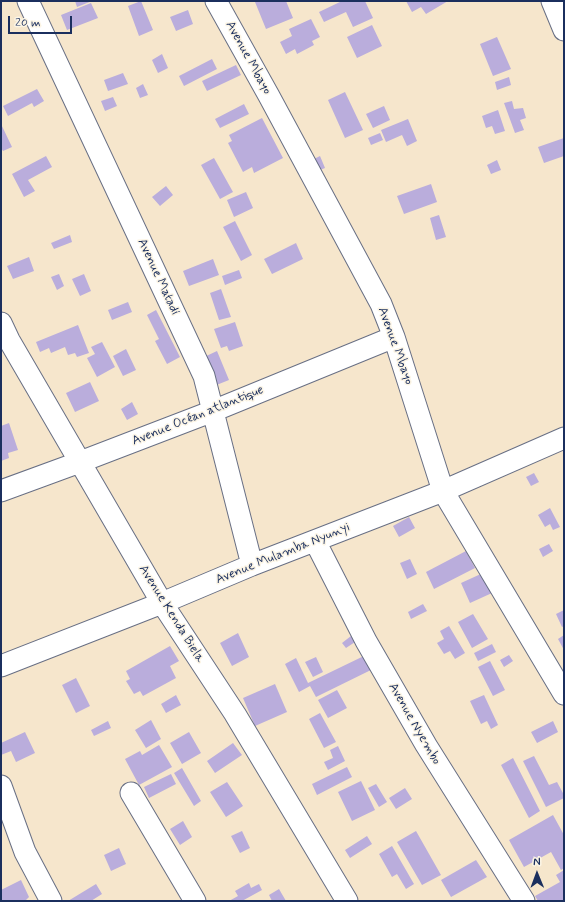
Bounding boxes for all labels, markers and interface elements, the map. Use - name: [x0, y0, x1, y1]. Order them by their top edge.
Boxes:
- scale bar: [10, 8, 74, 34]
- text: 20 m: [15, 15, 41, 31]
- street label: Avenue Mbayo: [221, 19, 275, 97]
- street label: Avenue Matadi: [133, 236, 183, 318]
- street label: Avenue Mbayo: [374, 305, 416, 387]
- street label: Avenue Océan atlantique: [130, 382, 266, 450]
- street label: Avenue Mulamba Nyunyi: [214, 520, 352, 588]
- street label: Avenue Kenda Biela: [135, 562, 207, 666]
- street label: Avenue Nyembo: [384, 680, 444, 768]
- north arrow: [517, 854, 557, 894]
- text: N: [533, 855, 541, 869]

